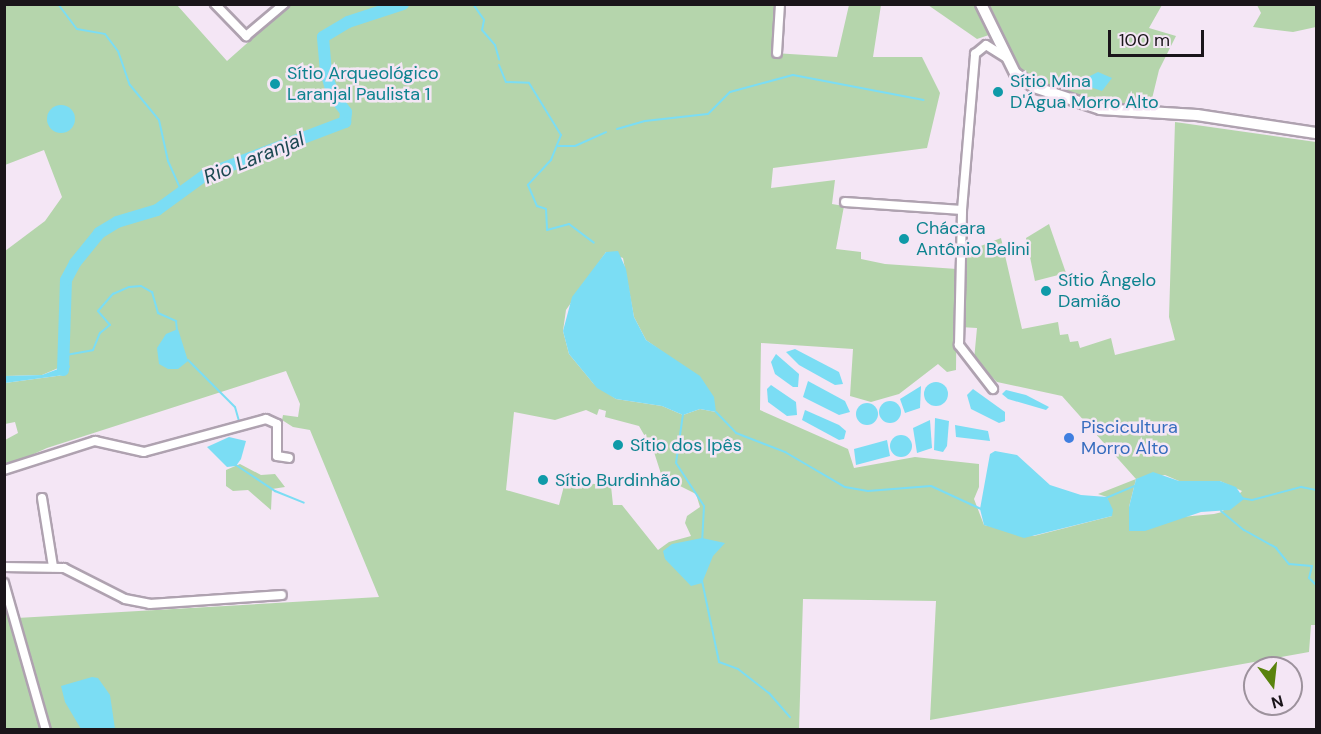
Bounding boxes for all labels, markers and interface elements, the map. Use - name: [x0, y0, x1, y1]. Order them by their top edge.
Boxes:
- scale bar: [1111, 18, 1207, 56]
- text: 100 m: [1119, 28, 1170, 52]
- place label: Sítio Arqueológico Laranjal Paulista 1: [287, 63, 439, 106]
- place label: Sítio Mina D'Água Morro Alto: [1010, 71, 1159, 113]
- marker: Sítio Arqueológico Laranjal Paulista 1: [268, 77, 282, 91]
- marker: Sítio Mina D'Água Morro Alto: [991, 85, 1005, 99]
- water label: Rio Laranjal: [200, 127, 308, 189]
- place label: Chácara Antônio Belini: [916, 218, 1030, 260]
- marker: Chácara Antônio Belini: [897, 232, 911, 246]
- place label: Sítio Ângelo Damião: [1058, 270, 1156, 312]
- marker: Sítio Ângelo Damião: [1039, 284, 1053, 298]
- place label: Piscicultura Morro Alto: [1081, 417, 1178, 460]
- marker: Piscicultura Morro Alto: [1062, 431, 1076, 445]
- place label: Sítio dos Ipês: [630, 434, 742, 456]
- marker: Sítio dos Ipês: [611, 438, 625, 452]
- place label: Sítio Burdinhão: [555, 469, 681, 491]
- marker: Sítio Burdinhão: [536, 473, 550, 487]
- north arrow: [1243, 656, 1303, 716]
- text: N: [1269, 690, 1286, 714]

